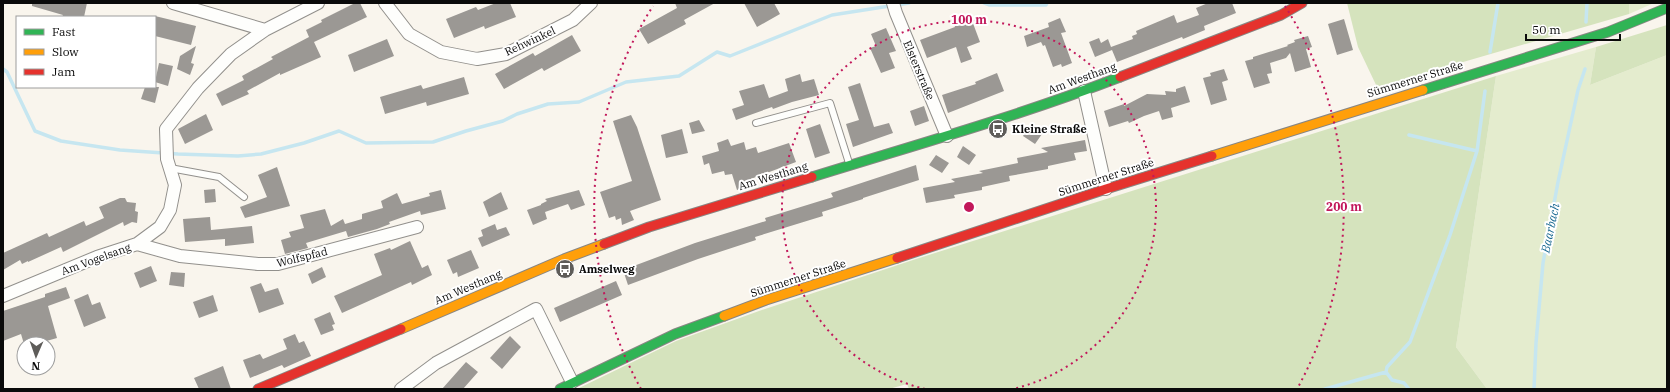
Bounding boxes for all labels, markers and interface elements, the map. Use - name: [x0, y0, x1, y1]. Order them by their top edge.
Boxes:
- text: 100 m: [951, 12, 987, 27]
- legend: [16, 16, 156, 88]
- scale bar: [1526, 16, 1620, 42]
- text: 50 m: [1532, 22, 1561, 37]
- street label: Rehwinkel: [502, 23, 558, 59]
- text: Fast: [52, 24, 76, 39]
- street label: Elsterstraße: [900, 38, 938, 102]
- text: Slow: [52, 44, 79, 59]
- street label: Sümmerner Straße: [1365, 58, 1465, 100]
- street label: Am Westhang: [1046, 59, 1118, 97]
- text: Jam: [52, 64, 76, 79]
- bus stop icon: Kleine Straße: [987, 118, 1009, 140]
- place label: Kleine Straße: [1012, 122, 1087, 136]
- street label: Sümmerner Straße: [1056, 155, 1156, 199]
- street label: Am Westhang: [737, 159, 809, 193]
- text: 200 m: [1326, 199, 1362, 214]
- centre of rings: [962, 200, 976, 214]
- water label: Baarbach: [1537, 202, 1563, 255]
- street label: Am Vogelsang: [59, 240, 133, 278]
- street label: Wolfspfad: [275, 244, 329, 270]
- street label: Sümmerner Straße: [748, 256, 848, 300]
- bus stop icon: Amselweg: [554, 258, 576, 280]
- place label: Amselweg: [579, 262, 635, 276]
- street label: Am Westhang: [432, 267, 504, 307]
- north arrow: [16, 336, 56, 376]
- text: N: [31, 359, 40, 373]

